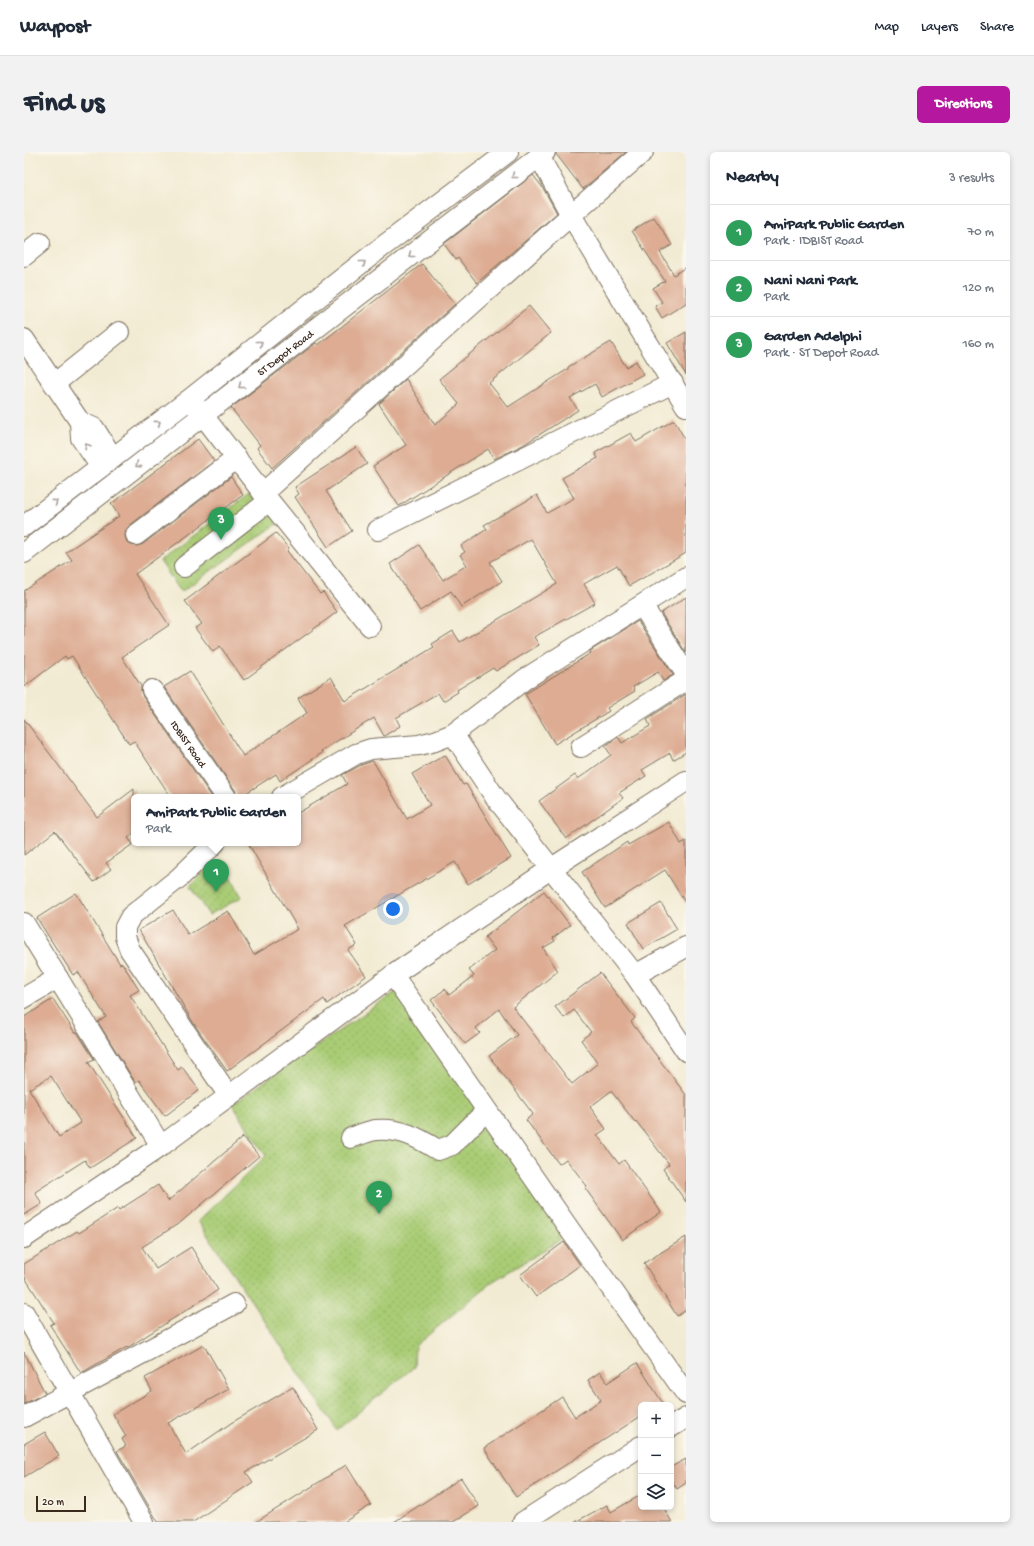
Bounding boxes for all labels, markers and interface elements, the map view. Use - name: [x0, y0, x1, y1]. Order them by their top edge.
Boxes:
- text: Waypost: [20, 16, 90, 39]
- text: Map: [875, 19, 899, 36]
- text: Layers: [921, 19, 958, 36]
- text: Share: [980, 19, 1014, 36]
- button: Directions: [917, 86, 1010, 123]
- text: Find us: [24, 88, 104, 121]
- text: Nearby: [726, 168, 779, 188]
- one-way arrow: [511, 171, 518, 178]
- text: 3 results: [949, 171, 994, 186]
- text: AmiPark Public Garden: [764, 216, 904, 234]
- text: 1: [736, 225, 742, 240]
- text: 70 m: [968, 225, 994, 240]
- text: Park · IDBIST Road: [764, 234, 863, 249]
- one-way arrow: [408, 250, 415, 257]
- one-way arrow: [358, 260, 365, 267]
- text: Nani Nani Park: [764, 272, 857, 290]
- text: 2: [736, 281, 742, 296]
- text: 120 m: [963, 281, 994, 296]
- text: Park: [764, 290, 789, 305]
- street label: ST Depot Road: [256, 328, 317, 379]
- text: Garden Adelphi: [764, 328, 862, 346]
- text: 3: [736, 337, 742, 352]
- text: 160 m: [962, 337, 994, 352]
- one-way arrow: [256, 341, 263, 348]
- text: Park · ST Depot Road: [764, 346, 878, 361]
- one-way arrow: [239, 381, 246, 388]
- one-way arrow: [154, 421, 161, 428]
- one-way arrow: [84, 443, 91, 450]
- one-way arrow: [136, 460, 143, 467]
- one-way arrow: [50, 500, 57, 507]
- pin: 3: [208, 507, 234, 540]
- street label: IDBIST Road: [167, 719, 209, 772]
- popup: [131, 794, 301, 846]
- text: AmiPark Public Garden: [146, 804, 286, 822]
- text: Park: [146, 822, 171, 837]
- pin: 1: [203, 859, 229, 892]
- your location: [383, 899, 403, 919]
- pin: 2: [366, 1181, 392, 1214]
- map controls: [638, 1402, 674, 1510]
- button: +: [638, 1402, 674, 1438]
- button: −: [638, 1438, 674, 1474]
- button: layers: [638, 1474, 674, 1510]
- scale bar: [36, 1494, 86, 1513]
- text: 20 m: [42, 1497, 64, 1509]

